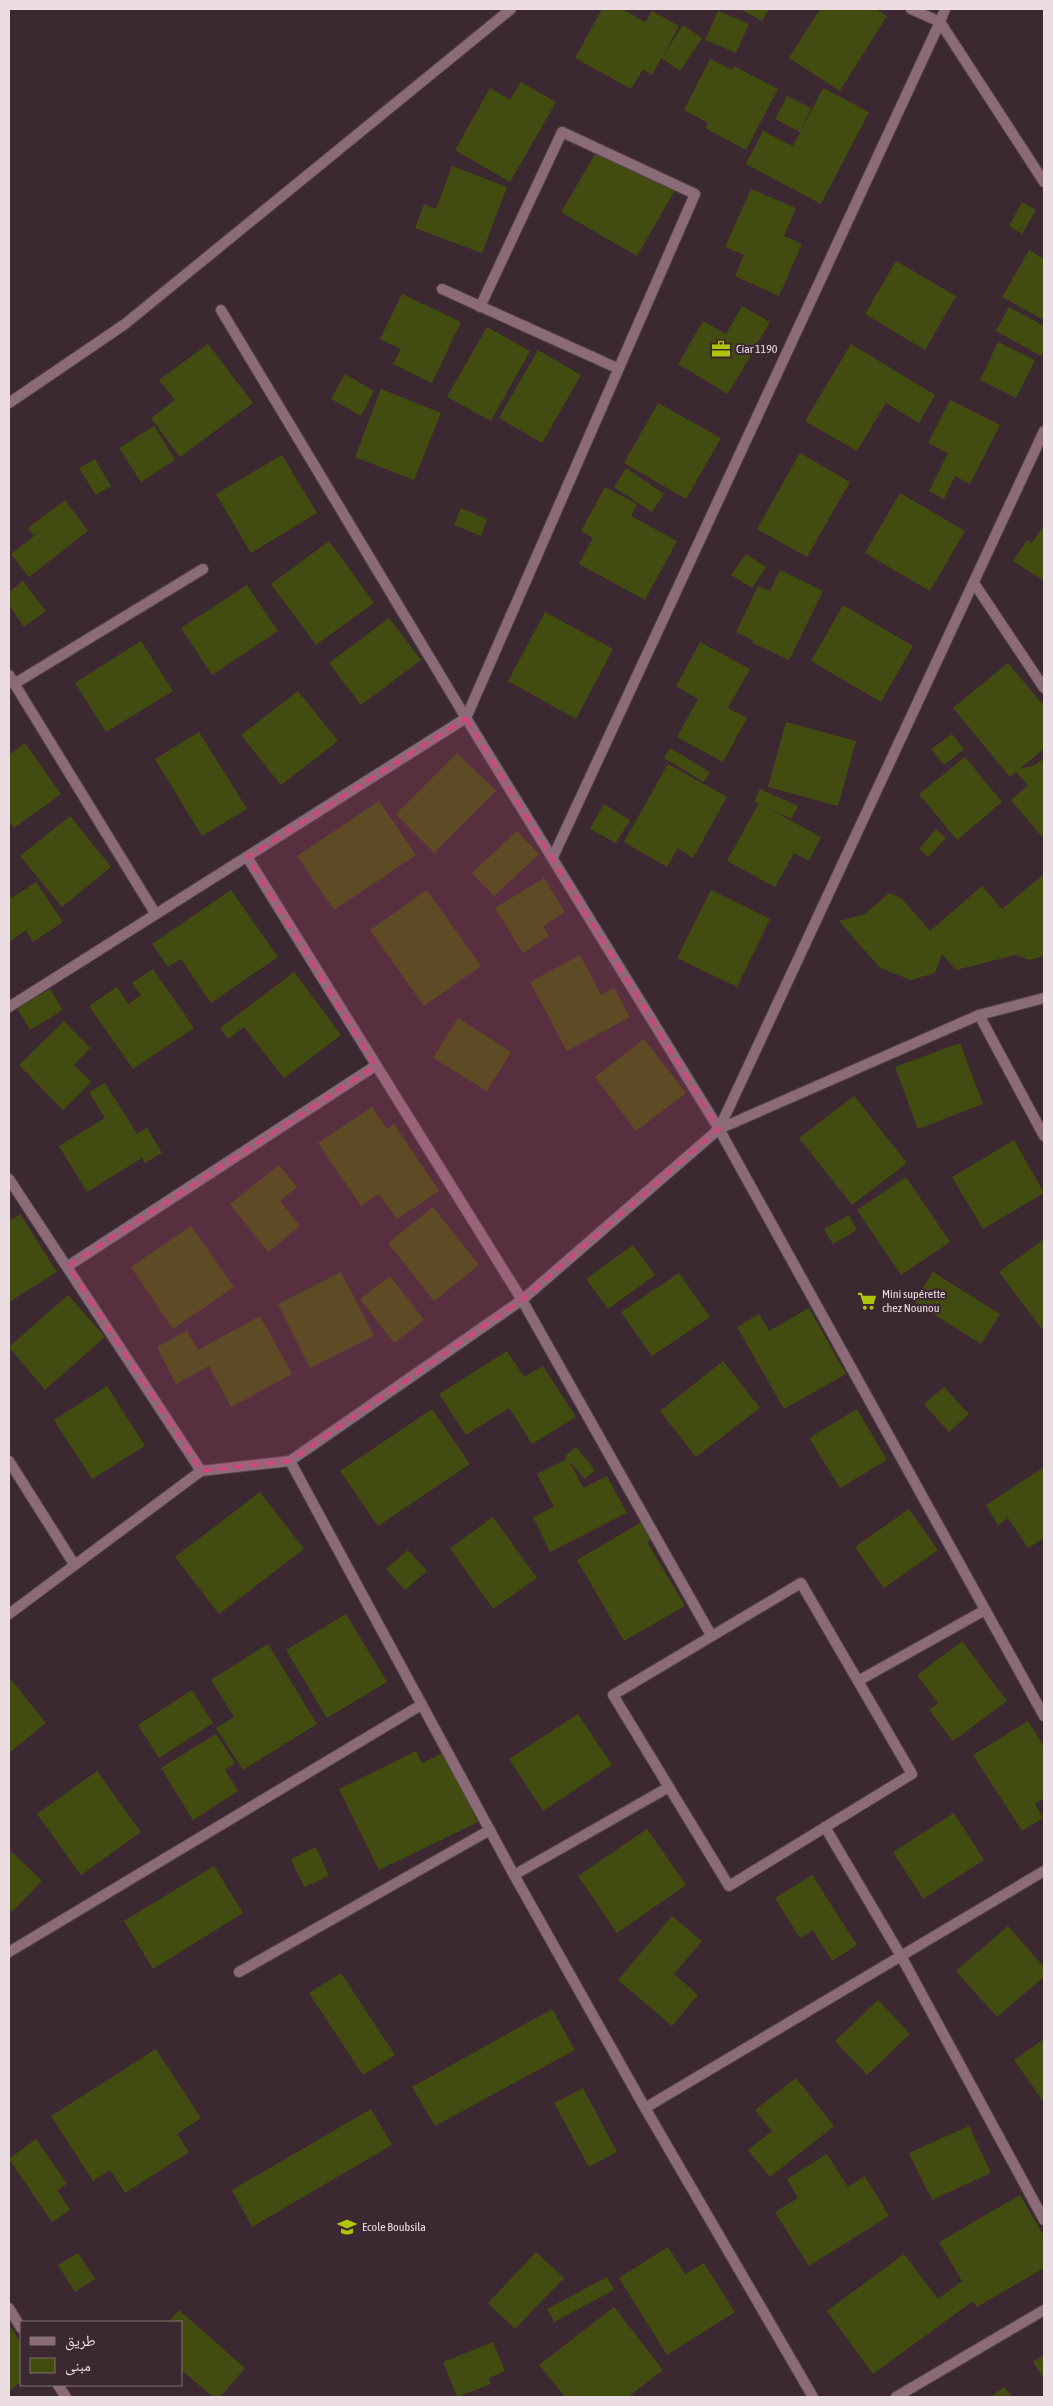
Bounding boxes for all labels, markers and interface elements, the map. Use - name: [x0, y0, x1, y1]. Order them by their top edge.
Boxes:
- office icon: Ciar 1190: [710, 338, 732, 360]
- place label: Ciar 1190: [736, 342, 778, 356]
- place label: Mini supérette chez Nounou: [882, 1287, 945, 1315]
- supermarket icon: Mini supérette chez Nounou: [856, 1290, 878, 1312]
- school or university icon: Ecole Boubsila: [336, 2216, 358, 2238]
- place label: Ecole Boubsila: [362, 2220, 426, 2234]
- legend: [20, 2321, 182, 2386]
- text: طريق: [65, 2332, 96, 2351]
- text: مبنى: [65, 2357, 91, 2376]

